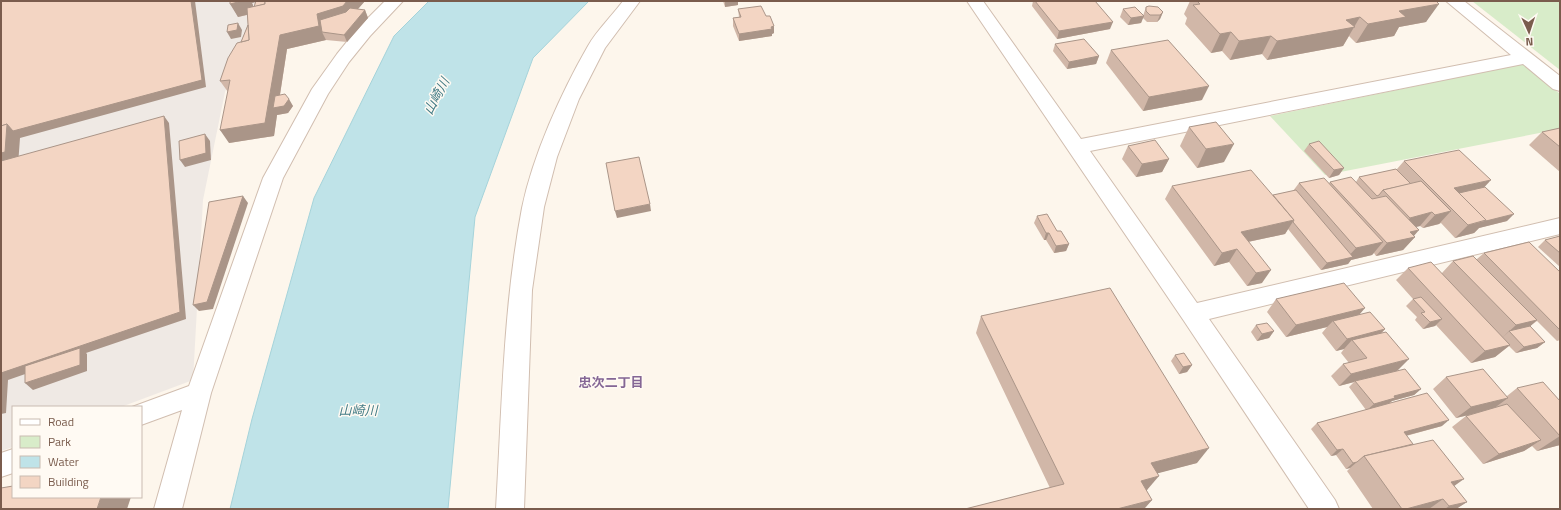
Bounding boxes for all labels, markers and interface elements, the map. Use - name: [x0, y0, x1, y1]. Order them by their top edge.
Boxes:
- north arrow: [1509, 12, 1549, 52]
- text: N: [1525, 34, 1534, 50]
- water label: 山崎川: [418, 72, 455, 118]
- district label: 忠次二丁目: [578, 372, 644, 392]
- water label: 山崎川: [338, 400, 379, 420]
- legend: [12, 406, 142, 498]
- text: Road: [48, 412, 74, 431]
- text: Park: [48, 432, 71, 451]
- text: Water: [48, 452, 79, 471]
- text: Building: [48, 472, 89, 491]

